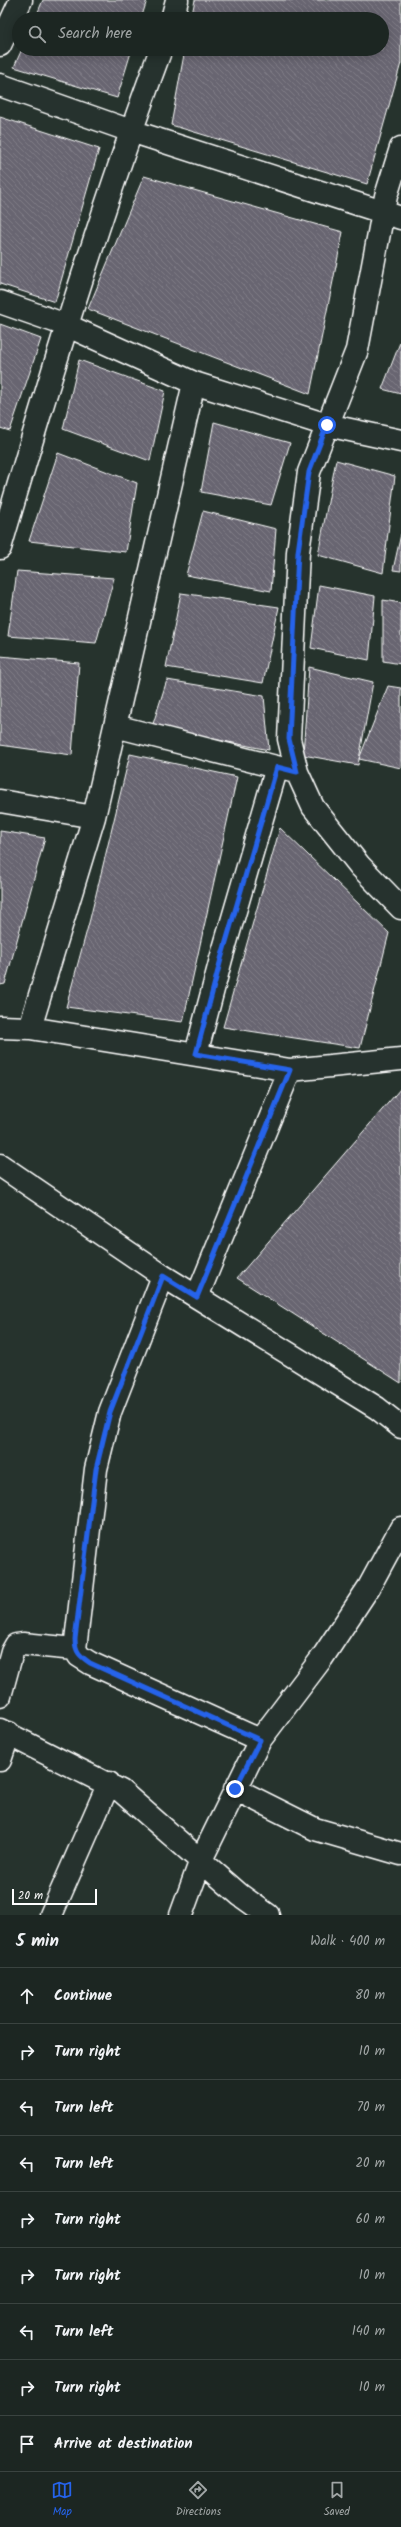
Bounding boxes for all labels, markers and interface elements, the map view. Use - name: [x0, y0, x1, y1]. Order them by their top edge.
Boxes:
- search box: [12, 12, 389, 56]
- text: Search here: [58, 22, 132, 46]
- icon: search: [26, 23, 48, 45]
- route start: [318, 416, 336, 434]
- route end: [226, 1780, 244, 1798]
- scale bar: [12, 1887, 97, 1906]
- text: 20 m: [18, 1887, 43, 1905]
- text: 5 min: [16, 1928, 59, 1955]
- text: Walk · 400 m: [310, 1931, 385, 1952]
- text: Continue: [54, 1984, 112, 2008]
- icon: ahead: [16, 1985, 38, 2007]
- text: 80 m: [355, 1985, 385, 2006]
- text: Turn right: [54, 2040, 121, 2064]
- icon: right: [16, 2041, 38, 2063]
- text: 10 m: [359, 2041, 385, 2062]
- text: Turn left: [54, 2096, 114, 2120]
- icon: left: [16, 2097, 38, 2119]
- text: 70 m: [357, 2097, 385, 2118]
- text: Turn left: [54, 2152, 114, 2176]
- icon: left: [16, 2153, 38, 2175]
- text: 20 m: [355, 2153, 385, 2174]
- text: Turn right: [54, 2208, 121, 2232]
- icon: right: [16, 2209, 38, 2231]
- text: 60 m: [356, 2209, 385, 2230]
- text: Turn right: [54, 2264, 121, 2288]
- icon: right: [16, 2265, 38, 2287]
- text: 10 m: [359, 2265, 385, 2286]
- text: Turn left: [54, 2320, 114, 2344]
- icon: left: [16, 2321, 38, 2343]
- text: 140 m: [352, 2321, 385, 2342]
- text: Turn right: [54, 2376, 121, 2400]
- icon: right: [16, 2377, 38, 2399]
- text: 10 m: [359, 2377, 385, 2398]
- text: Arrive at destination: [54, 2432, 193, 2456]
- icon: arrive: [16, 2433, 38, 2455]
- tab: Map: [51, 2479, 73, 2521]
- tab: Directions: [176, 2479, 221, 2521]
- tab: Saved: [324, 2479, 350, 2521]

